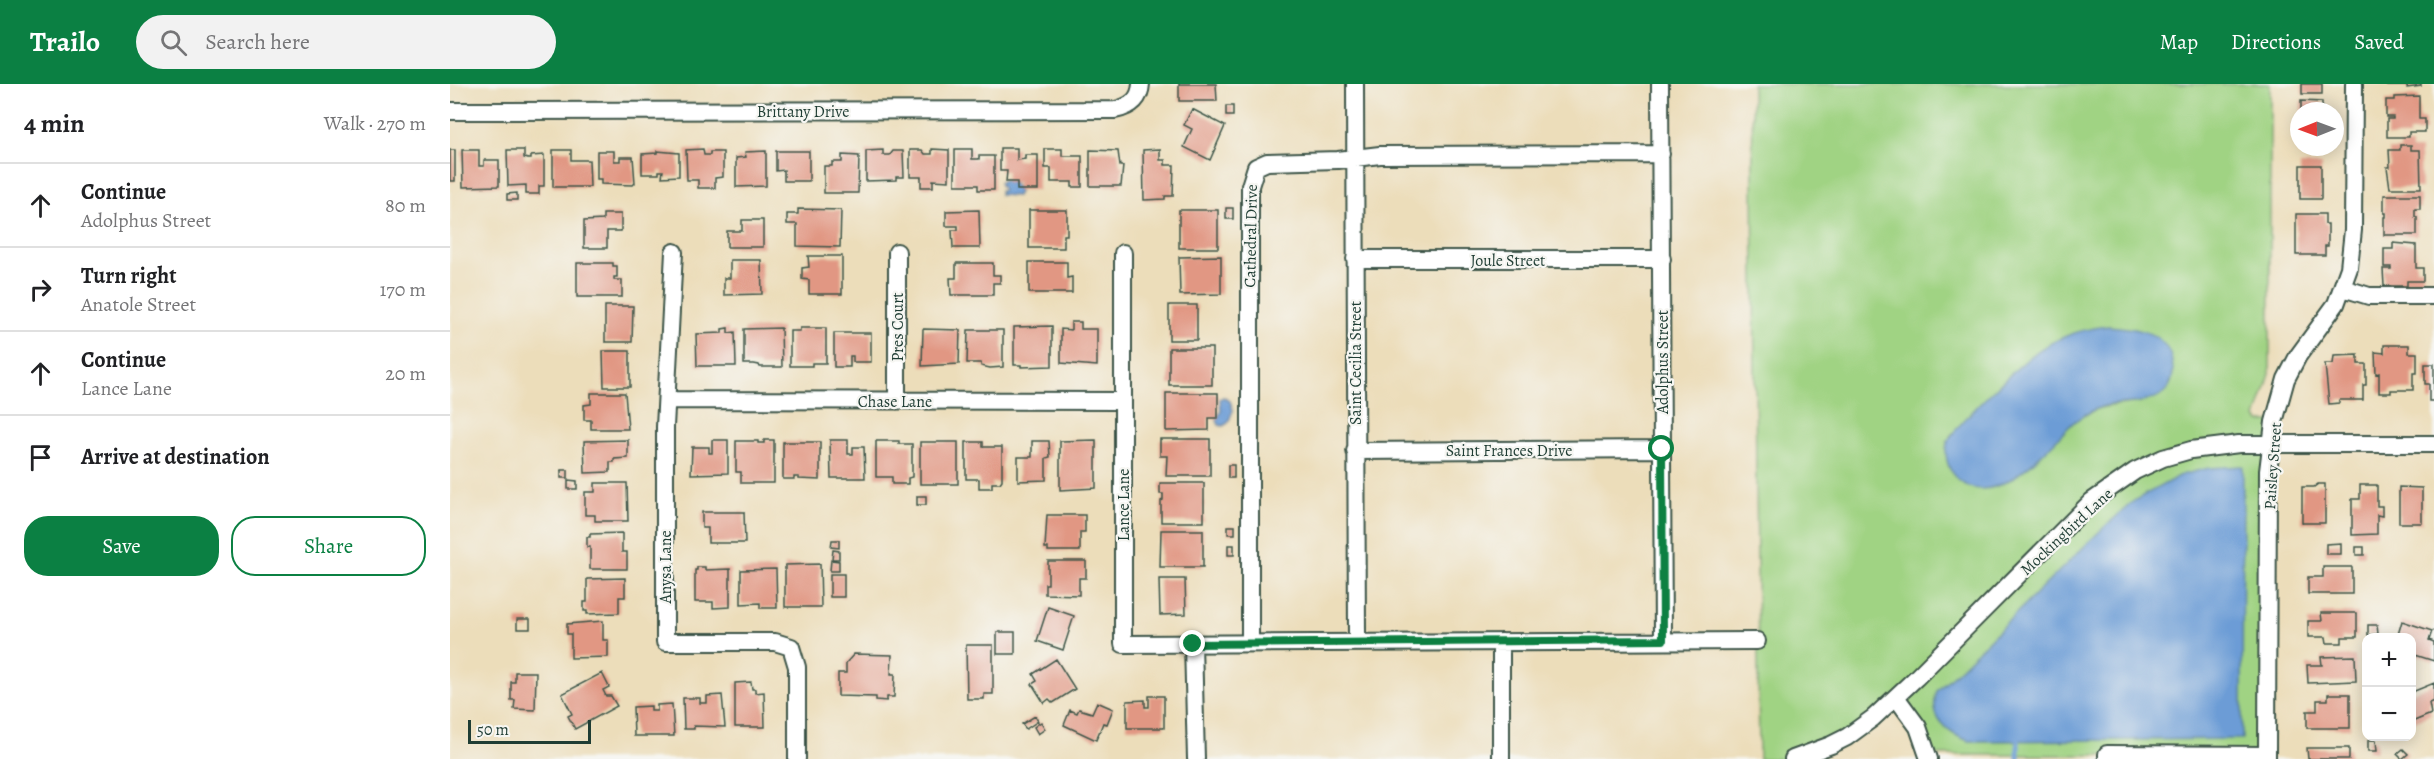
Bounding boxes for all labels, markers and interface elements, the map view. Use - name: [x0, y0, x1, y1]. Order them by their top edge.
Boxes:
- search box: [136, 15, 556, 69]
- text: Trailo: [30, 23, 100, 61]
- icon: search: [157, 26, 190, 59]
- text: Search here: [205, 27, 310, 57]
- text: Map: [2160, 28, 2198, 56]
- text: Directions: [2231, 28, 2321, 56]
- text: Saved: [2354, 28, 2404, 56]
- street label: Brittany Drive: [757, 101, 849, 123]
- north arrow: [2290, 102, 2344, 156]
- text: 4 min: [24, 106, 85, 141]
- text: Walk · 270 m: [324, 110, 426, 137]
- text: Continue: [81, 177, 166, 207]
- street label: Cathedral Drive: [1239, 184, 1263, 288]
- icon: ahead: [24, 189, 57, 222]
- text: 80 m: [385, 192, 426, 219]
- text: Adolphus Street: [81, 207, 211, 234]
- street label: Joule Street: [1471, 250, 1545, 272]
- text: Turn right: [81, 261, 177, 291]
- icon: right: [24, 273, 57, 306]
- text: 170 m: [380, 276, 426, 303]
- text: Anatole Street: [81, 291, 196, 318]
- street label: Pres Court: [887, 292, 909, 362]
- street label: Saint Cecilia Street: [1345, 301, 1367, 425]
- street label: Adolphus Street: [1652, 310, 1674, 415]
- text: Continue: [81, 345, 166, 375]
- icon: ahead: [24, 357, 57, 390]
- text: 20 m: [385, 360, 426, 387]
- text: Lance Lane: [81, 375, 172, 402]
- street label: Chase Lane: [858, 391, 932, 413]
- street label: Paisley Street: [2259, 422, 2287, 511]
- route start: [1648, 435, 1674, 461]
- street label: Saint Frances Drive: [1446, 440, 1572, 462]
- icon: arrive: [24, 441, 57, 474]
- text: Arrive at destination: [81, 442, 270, 472]
- street label: Lance Lane: [1113, 469, 1135, 541]
- street label: Mockingbird Lane: [2016, 483, 2118, 580]
- button: Save: [24, 516, 219, 576]
- button: Share: [231, 516, 426, 576]
- street label: Anysa Lane: [655, 530, 677, 605]
- route end: [1179, 630, 1205, 656]
- map controls: [2362, 633, 2416, 741]
- button: +: [2362, 633, 2416, 687]
- button: −: [2362, 687, 2416, 741]
- scale bar: [468, 717, 591, 744]
- text: 50 m: [477, 719, 509, 741]

